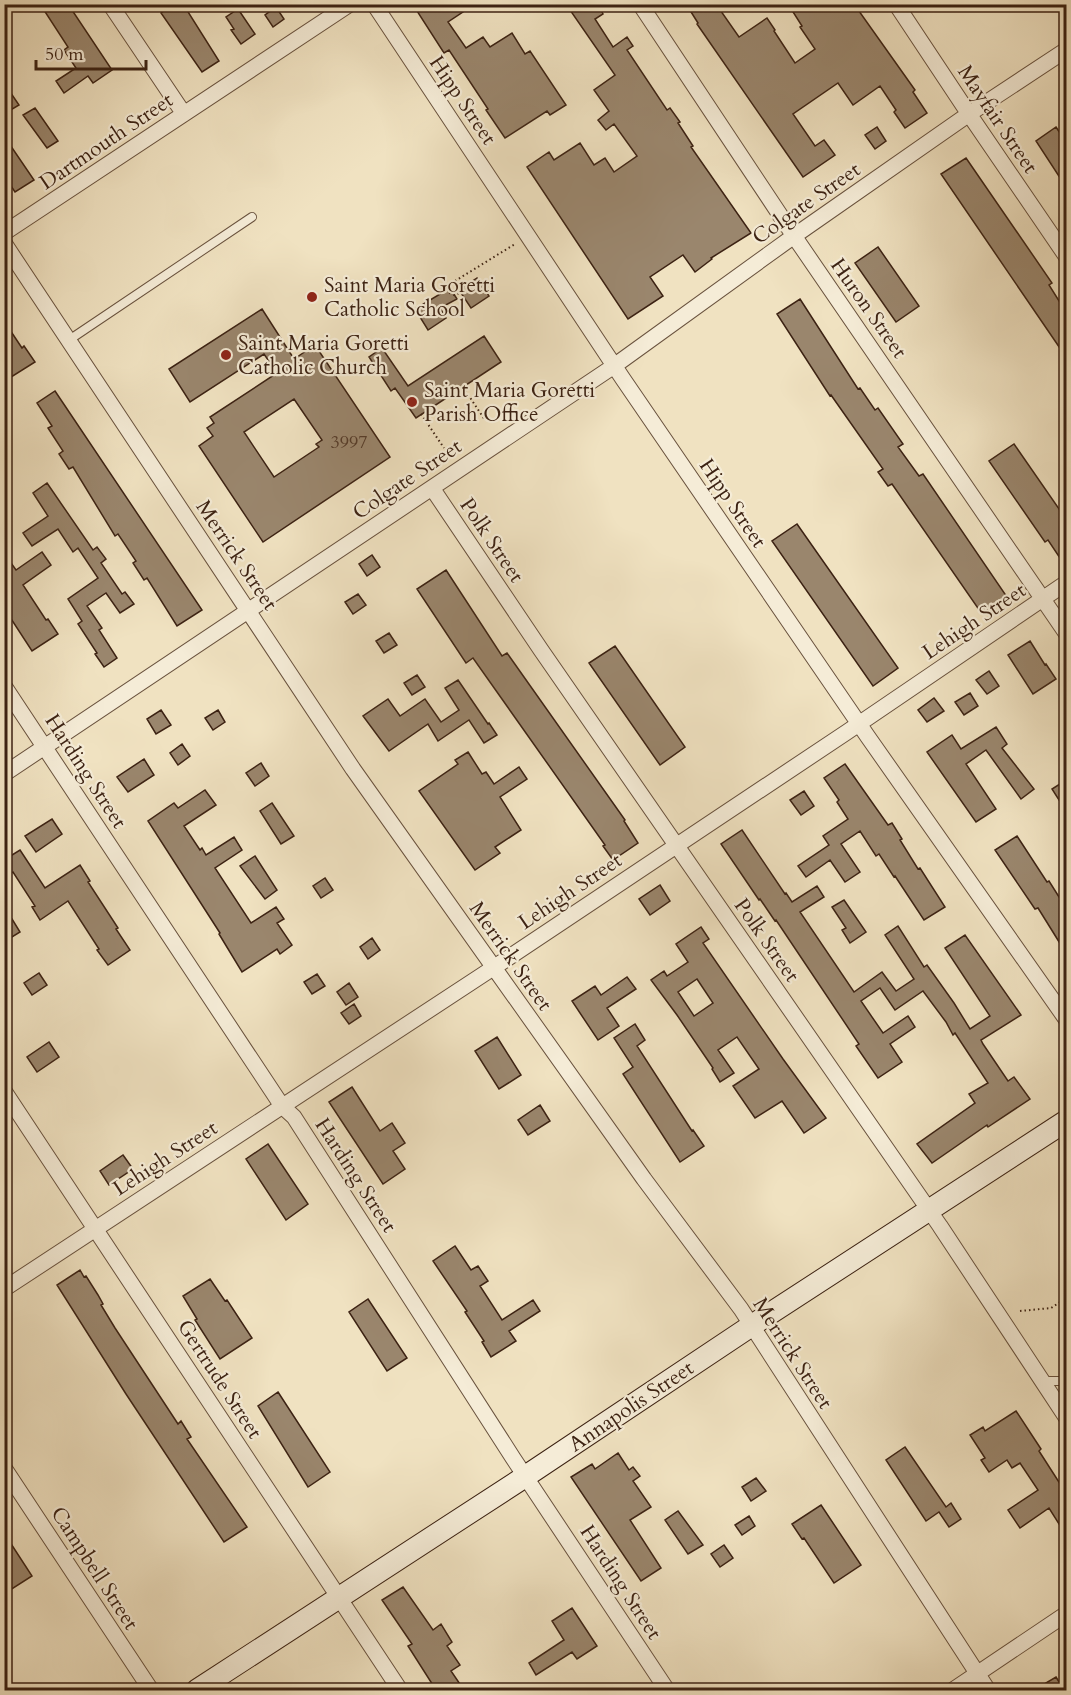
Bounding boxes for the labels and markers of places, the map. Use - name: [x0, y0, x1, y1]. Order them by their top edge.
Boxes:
- place label: Saint Maria Goretti Catholic School: [324, 271, 495, 324]
- marker: Saint Maria Goretti Catholic School: [305, 290, 319, 304]
- place label: Saint Maria Goretti Catholic Church: [238, 329, 409, 382]
- marker: Saint Maria Goretti Catholic Church: [219, 348, 233, 362]
- place label: Saint Maria Goretti Parish Office: [424, 376, 595, 429]
- marker: Saint Maria Goretti Parish Office: [405, 395, 419, 409]

